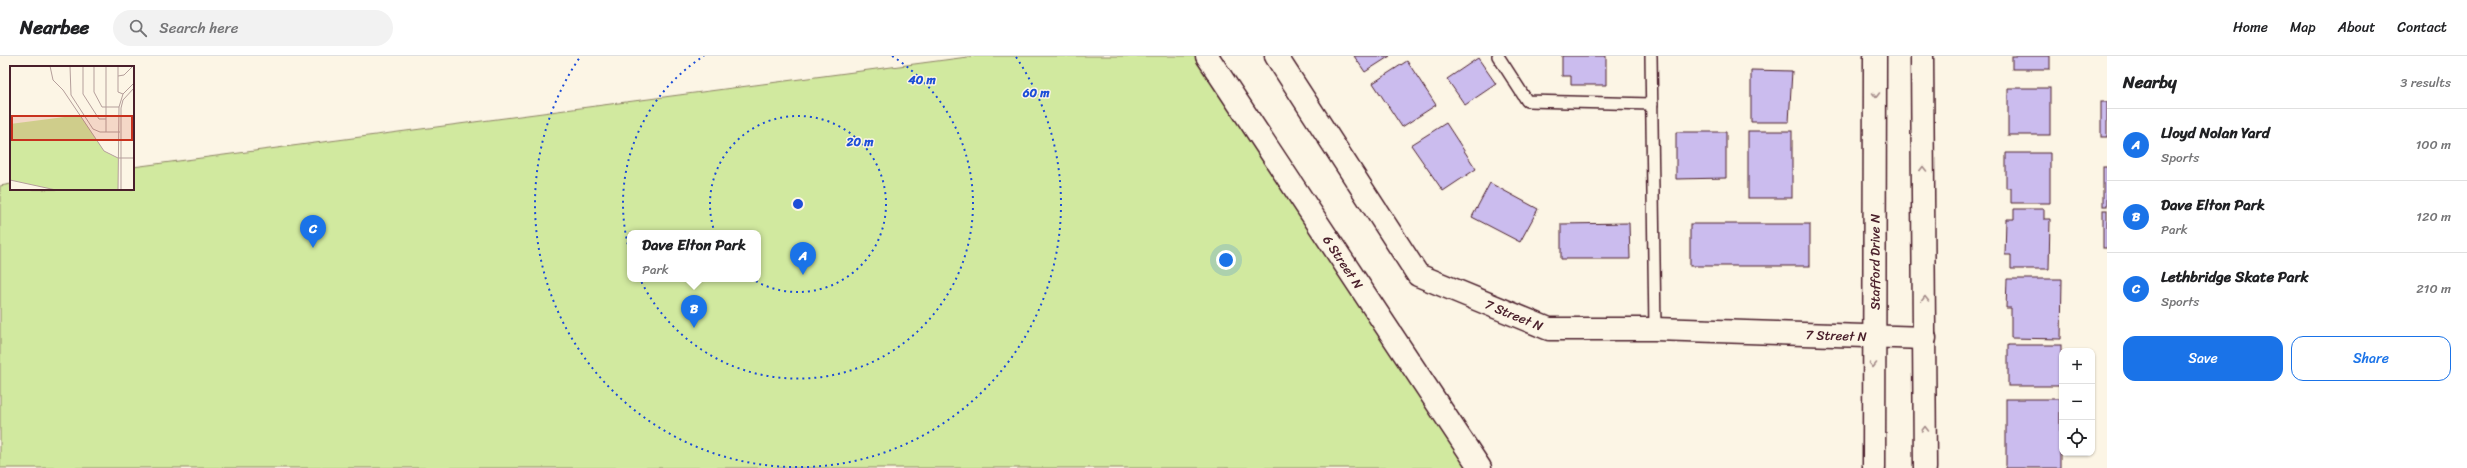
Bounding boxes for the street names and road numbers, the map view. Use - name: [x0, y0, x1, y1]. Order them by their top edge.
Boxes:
- street label: Stafford Drive N: [1863, 214, 1886, 310]
- street label: 6 Street N: [1317, 230, 1370, 294]
- street label: 7 Street N: [1482, 292, 1547, 337]
- street label: 7 Street N: [1805, 323, 1867, 348]

